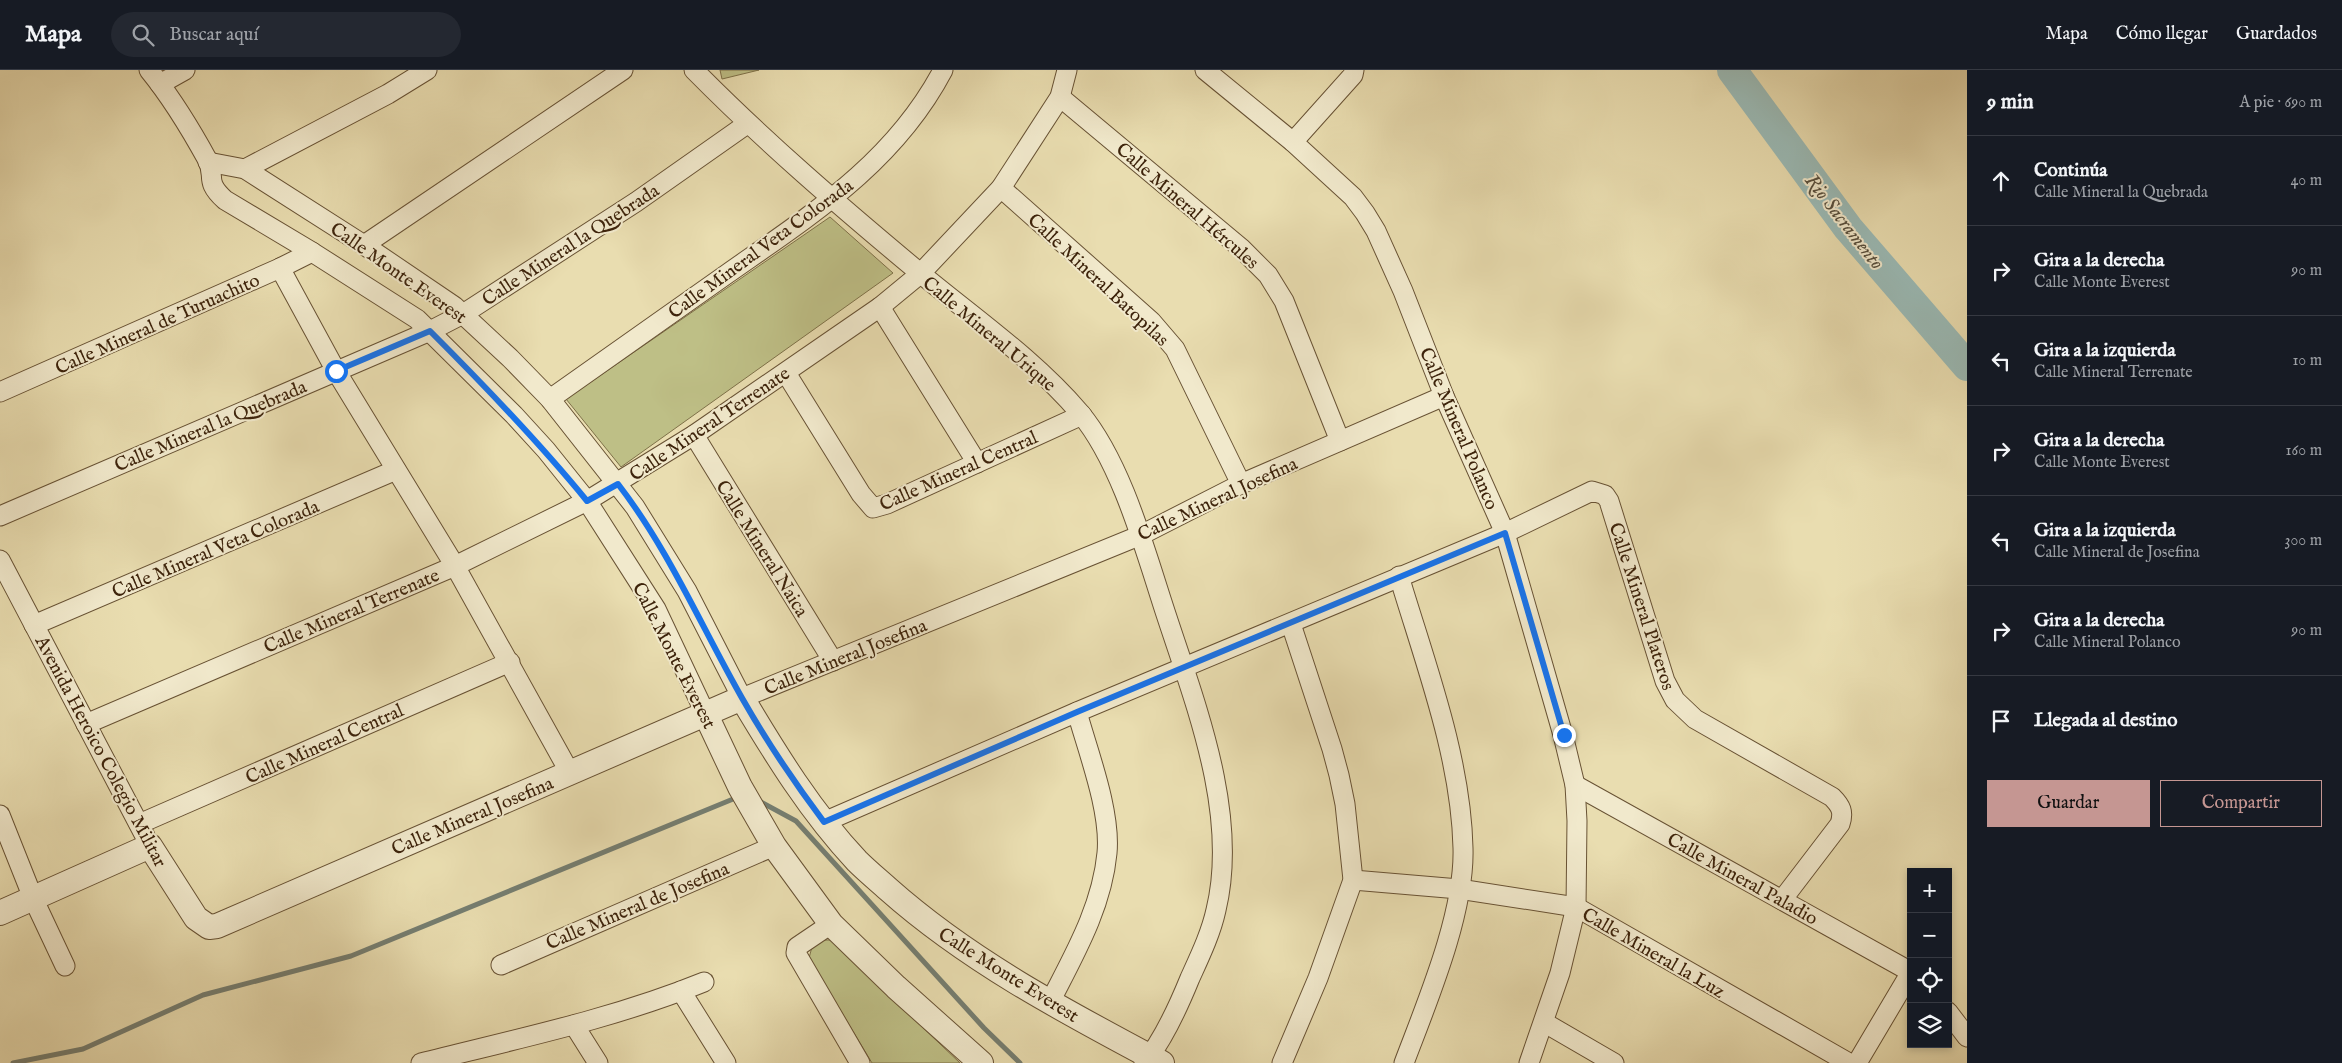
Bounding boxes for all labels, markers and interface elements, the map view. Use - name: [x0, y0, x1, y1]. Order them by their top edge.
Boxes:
- search box: [111, 12, 461, 57]
- text: Mapa: [25, 19, 81, 50]
- icon: search: [129, 21, 157, 49]
- text: Buscar aquí: [169, 23, 258, 47]
- text: Mapa: [2045, 23, 2088, 46]
- text: Cómo llegar: [2116, 23, 2208, 46]
- text: Guardados: [2236, 23, 2317, 46]
- text: 9 min: [1987, 89, 2034, 116]
- text: A pie · 690 m: [2240, 93, 2322, 113]
- street label: Calle Mineral Hércules: [1110, 138, 1263, 275]
- text: Continúa: [2034, 159, 2108, 183]
- icon: ahead: [1987, 167, 2015, 195]
- water label: Rio Sacramento: [1799, 169, 1889, 275]
- text: 40 m: [2290, 171, 2322, 191]
- street label: Calle Mineral Veta Colorada: [664, 174, 859, 325]
- street label: Calle Mineral la Quebrada: [478, 179, 665, 312]
- text: Calle Mineral la Quebrada: [2034, 183, 2208, 203]
- street label: Calle Mineral Batopilas: [1022, 209, 1173, 352]
- street label: Calle Monte Everest: [325, 218, 471, 330]
- text: Gira a la derecha: [2034, 249, 2164, 273]
- icon: right: [1987, 257, 2015, 285]
- text: 90 m: [2291, 261, 2322, 281]
- street label: Calle Mineral de Turuachito: [52, 269, 264, 381]
- street label: Calle Mineral Urique: [917, 272, 1061, 398]
- text: Calle Monte Everest: [2034, 273, 2170, 293]
- text: Gira a la izquierda: [2034, 339, 2176, 363]
- street label: Calle Mineral Polanco: [1413, 344, 1503, 514]
- icon: left: [1987, 347, 2015, 375]
- text: 10 m: [2292, 351, 2322, 371]
- route start: [325, 360, 348, 383]
- street label: Calle Mineral Terrenate: [625, 362, 795, 487]
- text: Calle Mineral Terrenate: [2034, 363, 2193, 383]
- street label: Calle Mineral la Quebrada: [111, 375, 311, 478]
- street label: Calle Mineral Central: [876, 426, 1042, 517]
- text: Gira a la derecha: [2034, 429, 2164, 453]
- icon: right: [1987, 437, 2015, 465]
- text: 160 m: [2286, 441, 2322, 461]
- street label: Calle Mineral Josefina: [1134, 452, 1302, 547]
- text: Calle Monte Everest: [2034, 453, 2170, 473]
- street label: Calle Mineral Naica: [710, 476, 813, 623]
- street label: Calle Mineral Veta Colorada: [108, 495, 324, 604]
- text: Gira a la izquierda: [2034, 519, 2176, 543]
- street label: Calle Mineral Plateros: [1603, 520, 1680, 693]
- icon: left: [1987, 527, 2015, 555]
- text: 300 m: [2284, 531, 2322, 551]
- text: Calle Mineral de Josefina: [2034, 543, 2200, 563]
- street label: Calle Mineral Terrenate: [260, 564, 443, 660]
- street label: Calle Monte Everest: [626, 579, 721, 734]
- text: Gira a la derecha: [2034, 609, 2164, 633]
- street label: Calle Mineral Josefina: [761, 614, 931, 701]
- icon: right: [1987, 617, 2015, 645]
- text: 90 m: [2291, 621, 2322, 641]
- street label: Avenida Heroico Colegio Militar: [28, 631, 172, 872]
- text: Calle Mineral Polanco: [2034, 633, 2181, 653]
- street label: Calle Mineral Central: [242, 699, 408, 790]
- icon: arrive: [1987, 707, 2015, 735]
- text: Llegada al destino: [2034, 709, 2177, 733]
- route end: [1553, 724, 1576, 747]
- street label: Calle Mineral Josefina: [388, 772, 558, 862]
- button: Guardar: [1987, 780, 2150, 827]
- button: Compartir: [2160, 780, 2322, 827]
- street label: Calle Mineral Paladio: [1662, 828, 1822, 931]
- street label: Calle Mineral de Josefina: [543, 857, 734, 956]
- map controls: [1907, 868, 1952, 1048]
- button: +: [1907, 868, 1952, 913]
- street label: Calle Mineral la Luz: [1577, 903, 1729, 1004]
- button: −: [1907, 913, 1952, 958]
- street label: Calle Monte Everest: [933, 923, 1083, 1029]
- button: locate: [1907, 958, 1952, 1003]
- button: layers: [1907, 1003, 1952, 1048]

